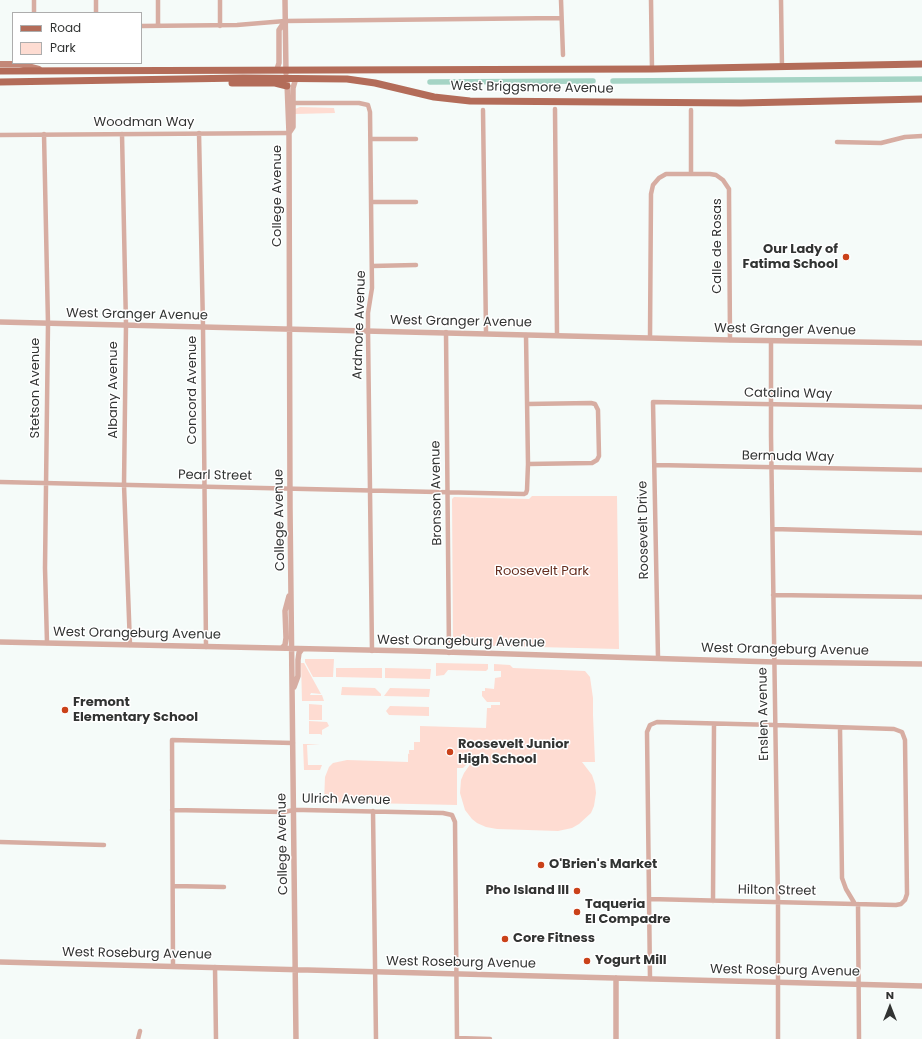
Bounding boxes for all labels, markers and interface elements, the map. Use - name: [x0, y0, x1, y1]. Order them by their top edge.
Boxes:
- legend: [12, 12, 142, 64]
- text: Road: [50, 19, 81, 36]
- text: Park: [50, 39, 76, 56]
- street label: West Briggsmore Avenue: [450, 79, 614, 97]
- street label: Woodman Way: [94, 115, 194, 131]
- street label: College Avenue: [270, 145, 286, 247]
- street label: Calle de Rosas: [710, 198, 726, 294]
- place label: Our Lady of Fatima School: [743, 242, 838, 273]
- marker: Our Lady of Fatima School: [841, 252, 851, 262]
- street label: Ardmore Avenue: [350, 270, 370, 380]
- street label: West Granger Avenue: [66, 306, 208, 324]
- street label: West Granger Avenue: [390, 313, 532, 331]
- street label: West Granger Avenue: [714, 321, 856, 339]
- street label: Concord Avenue: [185, 336, 201, 444]
- street label: Stetson Avenue: [28, 338, 44, 438]
- street label: Albany Avenue: [106, 341, 122, 439]
- street label: Catalina Way: [744, 385, 832, 403]
- street label: Bronson Avenue: [428, 440, 446, 546]
- street label: Bermuda Way: [742, 448, 834, 466]
- street label: Pearl Street: [178, 468, 252, 484]
- street label: College Avenue: [271, 469, 289, 571]
- street label: Roosevelt Drive: [635, 481, 653, 579]
- park label: Roosevelt Park: [495, 564, 589, 580]
- street label: West Orangeburg Avenue: [53, 625, 221, 643]
- street label: West Orangeburg Avenue: [377, 633, 545, 651]
- street label: West Orangeburg Avenue: [701, 641, 869, 659]
- street label: Enslen Avenue: [755, 667, 773, 761]
- place label: Fremont Elementary School: [73, 695, 198, 726]
- marker: Fremont Elementary School: [60, 705, 70, 715]
- place label: Roosevelt Junior High School: [458, 737, 569, 768]
- marker: Roosevelt Junior High School: [445, 747, 455, 757]
- street label: Ulrich Avenue: [302, 791, 390, 809]
- street label: College Avenue: [274, 793, 292, 895]
- place label: O'Brien's Market: [549, 857, 657, 873]
- marker: O'Brien's Market: [536, 860, 546, 870]
- place label: Pho Island III: [485, 883, 569, 899]
- street label: Hilton Street: [738, 883, 816, 899]
- marker: Pho Island III: [572, 886, 582, 896]
- place label: Taqueria El Compadre: [585, 897, 671, 928]
- marker: Taqueria El Compadre: [572, 907, 582, 917]
- place label: Core Fitness: [513, 931, 595, 947]
- marker: Core Fitness: [500, 934, 510, 944]
- street label: West Roseburg Avenue: [62, 945, 212, 963]
- place label: Yogurt Mill: [595, 953, 667, 969]
- street label: West Roseburg Avenue: [386, 954, 536, 972]
- marker: Yogurt Mill: [582, 956, 592, 966]
- street label: West Roseburg Avenue: [710, 962, 860, 980]
- north arrow: [870, 987, 910, 1027]
- text: N: [886, 987, 894, 1003]

